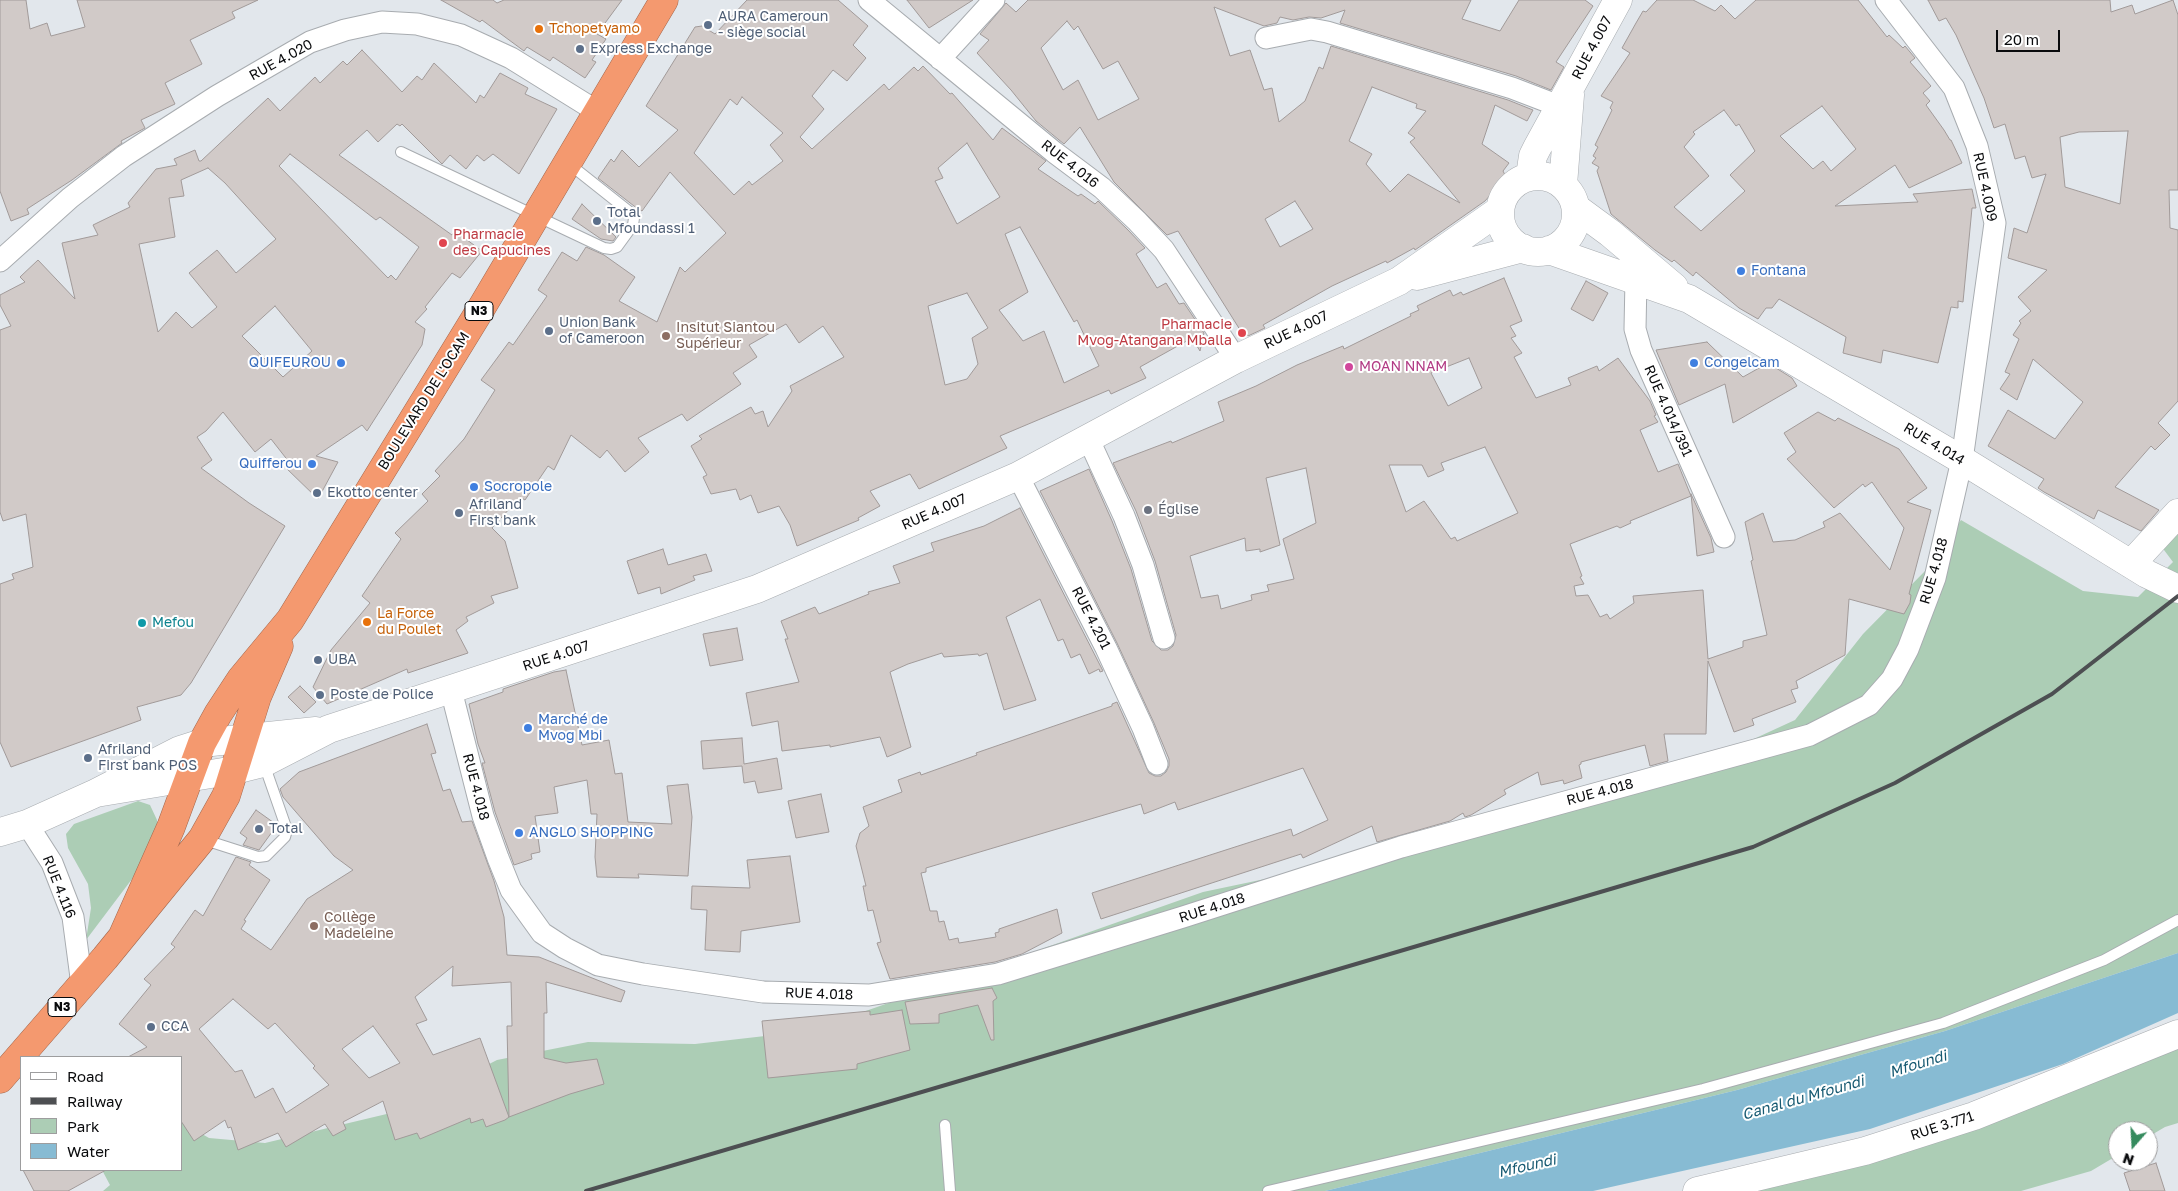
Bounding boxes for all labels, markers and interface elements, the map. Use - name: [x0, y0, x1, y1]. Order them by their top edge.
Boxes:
- place label: AURA Cameroun - siège social: [718, 9, 828, 41]
- street label: RUE 4.007: [1568, 14, 1616, 82]
- marker: AURA Cameroun - siège social: [702, 19, 714, 31]
- scale bar: [1998, 20, 2062, 52]
- place label: Tchopetyamo: [549, 21, 640, 37]
- marker: Tchopetyamo: [533, 23, 545, 35]
- text: 20 m: [2004, 30, 2039, 48]
- street label: RUE 4.020: [246, 36, 316, 84]
- place label: Express Exchange: [590, 41, 712, 57]
- marker: Express Exchange: [574, 43, 586, 55]
- street label: RUE 4.016: [1038, 136, 1102, 192]
- street label: RUE 4.009: [1969, 151, 2001, 223]
- place label: Total Mfoundassi 1: [607, 205, 695, 238]
- marker: Total Mfoundassi 1: [591, 215, 603, 227]
- place label: Pharmacie des Capucines: [453, 227, 551, 260]
- marker: Pharmacie des Capucines: [437, 237, 449, 249]
- place label: Fontana: [1751, 263, 1806, 279]
- marker: Fontana: [1735, 265, 1747, 277]
- road number: N3: [465, 302, 493, 321]
- street label: RUE 4.007: [1261, 307, 1331, 353]
- place label: Union Bank of Cameroon: [559, 315, 645, 348]
- place label: Pharmacie Mvog-Atangana Mballa: [1077, 317, 1232, 350]
- place label: Insitut Siantou Supérieur: [676, 320, 775, 352]
- marker: Union Bank of Cameroon: [543, 325, 555, 337]
- marker: Pharmacie Mvog-Atangana Mballa: [1236, 327, 1248, 339]
- street label: BOULEVARD DE L'OCAM: [375, 329, 473, 473]
- marker: Insitut Siantou Supérieur: [660, 330, 672, 342]
- place label: QUIFEUROU: [249, 355, 331, 371]
- place label: Congelcam: [1704, 355, 1780, 371]
- marker: QUIFEUROU: [335, 357, 347, 369]
- marker: Congelcam: [1688, 357, 1700, 369]
- place label: MOAN NNAM: [1359, 359, 1447, 375]
- marker: MOAN NNAM: [1343, 361, 1355, 373]
- street label: RUE 4.014/391: [1640, 363, 1696, 459]
- street label: RUE 4.014: [1900, 419, 1968, 469]
- place label: Quifferou: [239, 456, 302, 472]
- marker: Quifferou: [306, 458, 318, 470]
- place label: Socropole: [484, 479, 552, 495]
- marker: Socropole: [468, 481, 480, 493]
- place label: Ekotto center: [327, 485, 418, 501]
- marker: Ekotto center: [311, 487, 323, 499]
- street label: RUE 4.007: [899, 490, 969, 534]
- place label: Afriland First bank: [469, 497, 536, 530]
- place label: Église: [1158, 502, 1199, 518]
- marker: Église: [1142, 504, 1154, 516]
- marker: Afriland First bank: [453, 507, 465, 519]
- street label: RUE 4.018: [1916, 536, 1952, 606]
- street label: RUE 4.201: [1068, 584, 1114, 652]
- place label: La Force du Poulet: [377, 606, 442, 638]
- place label: Mefou: [152, 615, 194, 631]
- marker: La Force du Poulet: [361, 616, 373, 628]
- marker: Mefou: [136, 617, 148, 629]
- street label: RUE 4.007: [521, 637, 591, 675]
- place label: UBA: [328, 652, 357, 668]
- marker: UBA: [312, 654, 324, 666]
- place label: Poste de Police: [330, 687, 434, 703]
- marker: Poste de Police: [314, 689, 326, 701]
- place label: Marché de Mvog Mbi: [538, 712, 608, 744]
- marker: Marché de Mvog Mbi: [522, 722, 534, 734]
- place label: Afriland First bank POS: [98, 742, 197, 774]
- marker: Afriland First bank POS: [82, 752, 94, 764]
- street label: RUE 4.018: [459, 752, 493, 822]
- street label: RUE 4.018: [1565, 775, 1635, 809]
- place label: Total: [269, 821, 303, 837]
- marker: Total: [253, 823, 265, 835]
- place label: ANGLO SHOPPING: [529, 825, 653, 841]
- marker: ANGLO SHOPPING: [513, 827, 525, 839]
- street label: RUE 4.116: [39, 853, 79, 921]
- street label: RUE 4.018: [1177, 889, 1247, 927]
- place label: Collège Madeleine: [324, 910, 394, 942]
- marker: Collège Madeleine: [308, 920, 320, 932]
- street label: RUE 4.018: [785, 984, 853, 1004]
- road number: N3: [48, 998, 76, 1016]
- place label: CCA: [161, 1019, 189, 1035]
- marker: CCA: [145, 1021, 157, 1033]
- water label: Mfoundi: [1887, 1047, 1949, 1081]
- legend: [20, 1056, 182, 1171]
- text: Road: [67, 1067, 104, 1085]
- water label: Canal du Mfoundi: [1740, 1072, 1866, 1124]
- text: Railway: [67, 1092, 123, 1110]
- street label: RUE 3.771: [1908, 1108, 1976, 1144]
- text: Park: [67, 1117, 99, 1135]
- north arrow: [2108, 1121, 2158, 1171]
- text: Water: [67, 1142, 110, 1160]
- text: N: [2120, 1150, 2136, 1169]
- water label: Mfoundi: [1496, 1151, 1558, 1181]

